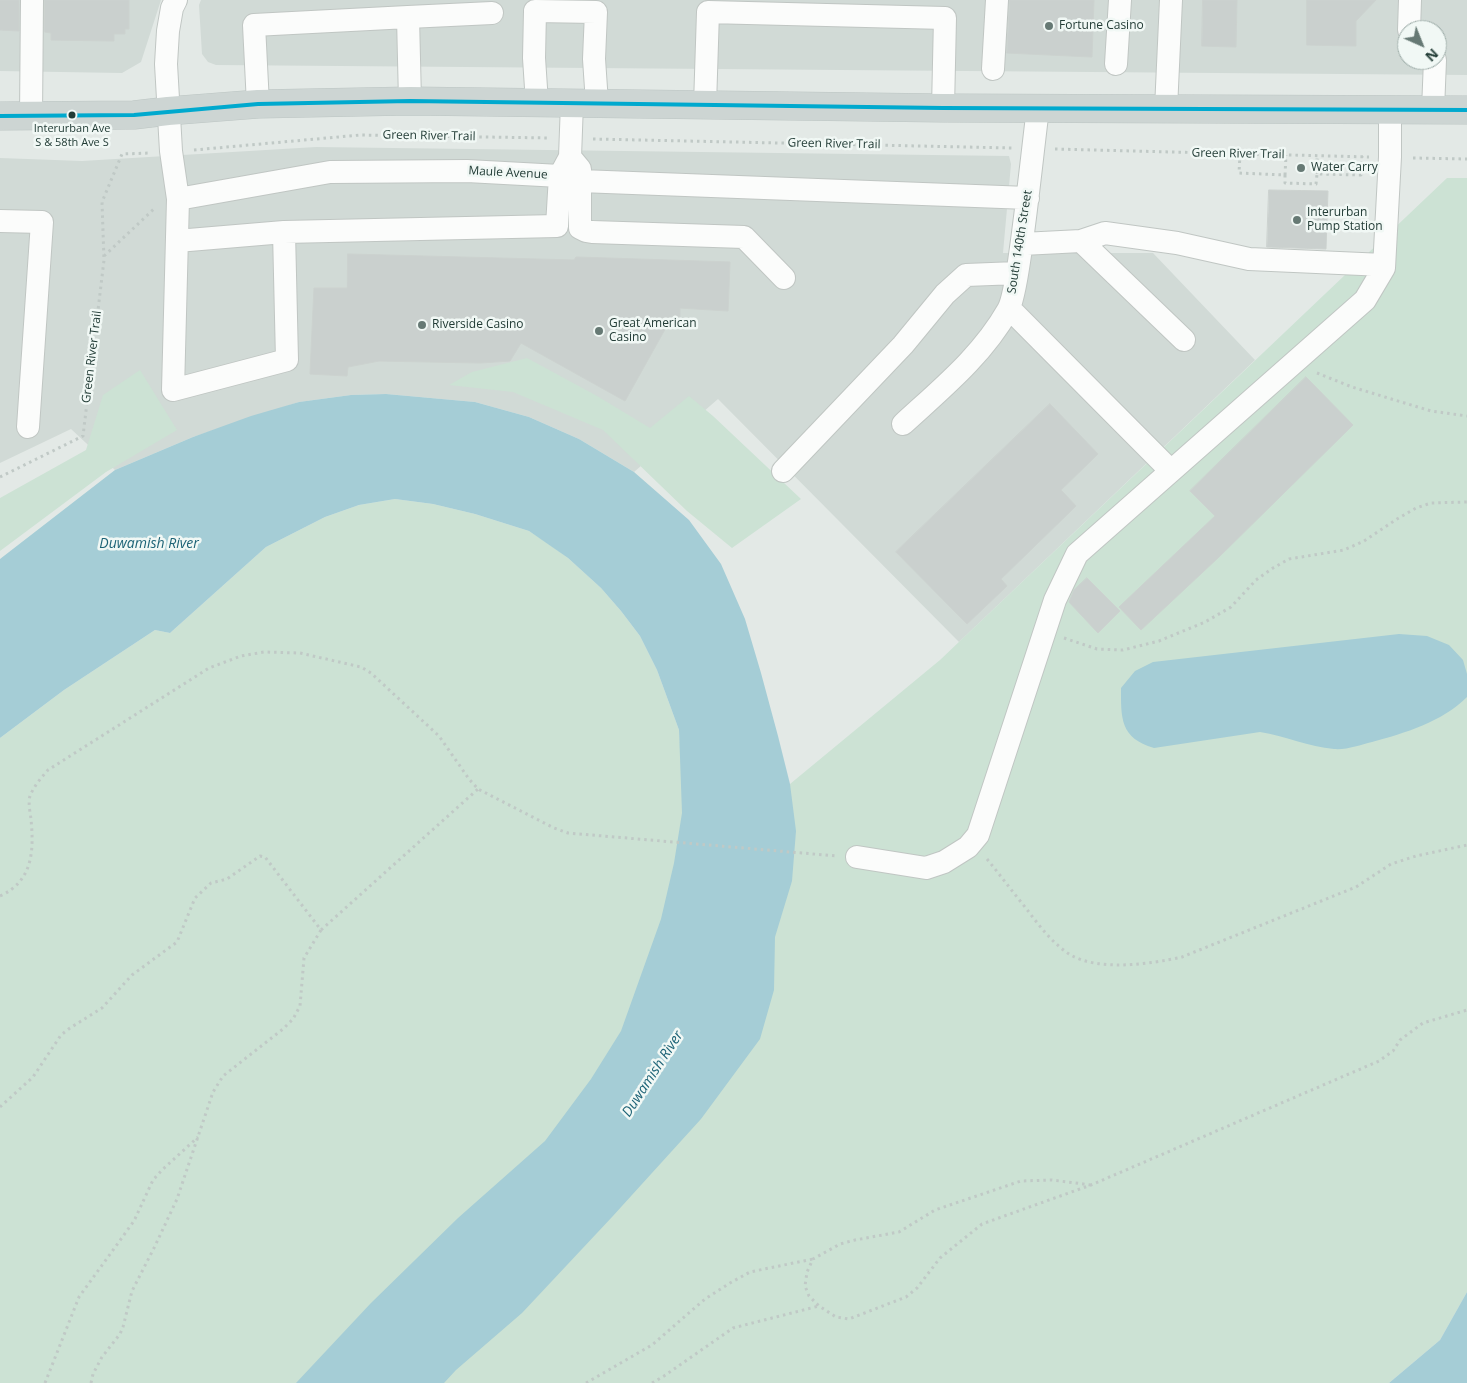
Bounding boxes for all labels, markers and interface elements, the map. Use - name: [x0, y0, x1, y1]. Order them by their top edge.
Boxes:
- place label: Fortune Casino: [1059, 19, 1144, 33]
- marker: Fortune Casino: [1043, 20, 1055, 32]
- north arrow: [1397, 20, 1447, 70]
- text: N: [1421, 45, 1443, 66]
- marker: Interurban Ave S & 58th Ave S: [67, 110, 77, 120]
- place label: Interurban Ave S & 58th Ave S: [34, 122, 110, 148]
- street label: Green River Trail: [382, 128, 476, 144]
- street label: Green River Trail: [787, 136, 881, 152]
- street label: Green River Trail: [1191, 146, 1285, 162]
- place label: Water Carry: [1311, 161, 1378, 175]
- marker: Water Carry: [1295, 162, 1307, 174]
- street label: Maule Avenue: [468, 164, 548, 182]
- street label: South 140th Street: [1005, 189, 1035, 295]
- place label: Interurban Pump Station: [1307, 206, 1383, 234]
- marker: Interurban Pump Station: [1291, 214, 1303, 226]
- street label: Green River Trail: [79, 310, 105, 404]
- place label: Great American Casino: [609, 317, 697, 345]
- place label: Riverside Casino: [432, 318, 524, 332]
- marker: Riverside Casino: [416, 319, 428, 331]
- marker: Great American Casino: [593, 325, 605, 337]
- water label: Duwamish River: [99, 536, 199, 552]
- water label: Duwamish River: [619, 1028, 687, 1120]

